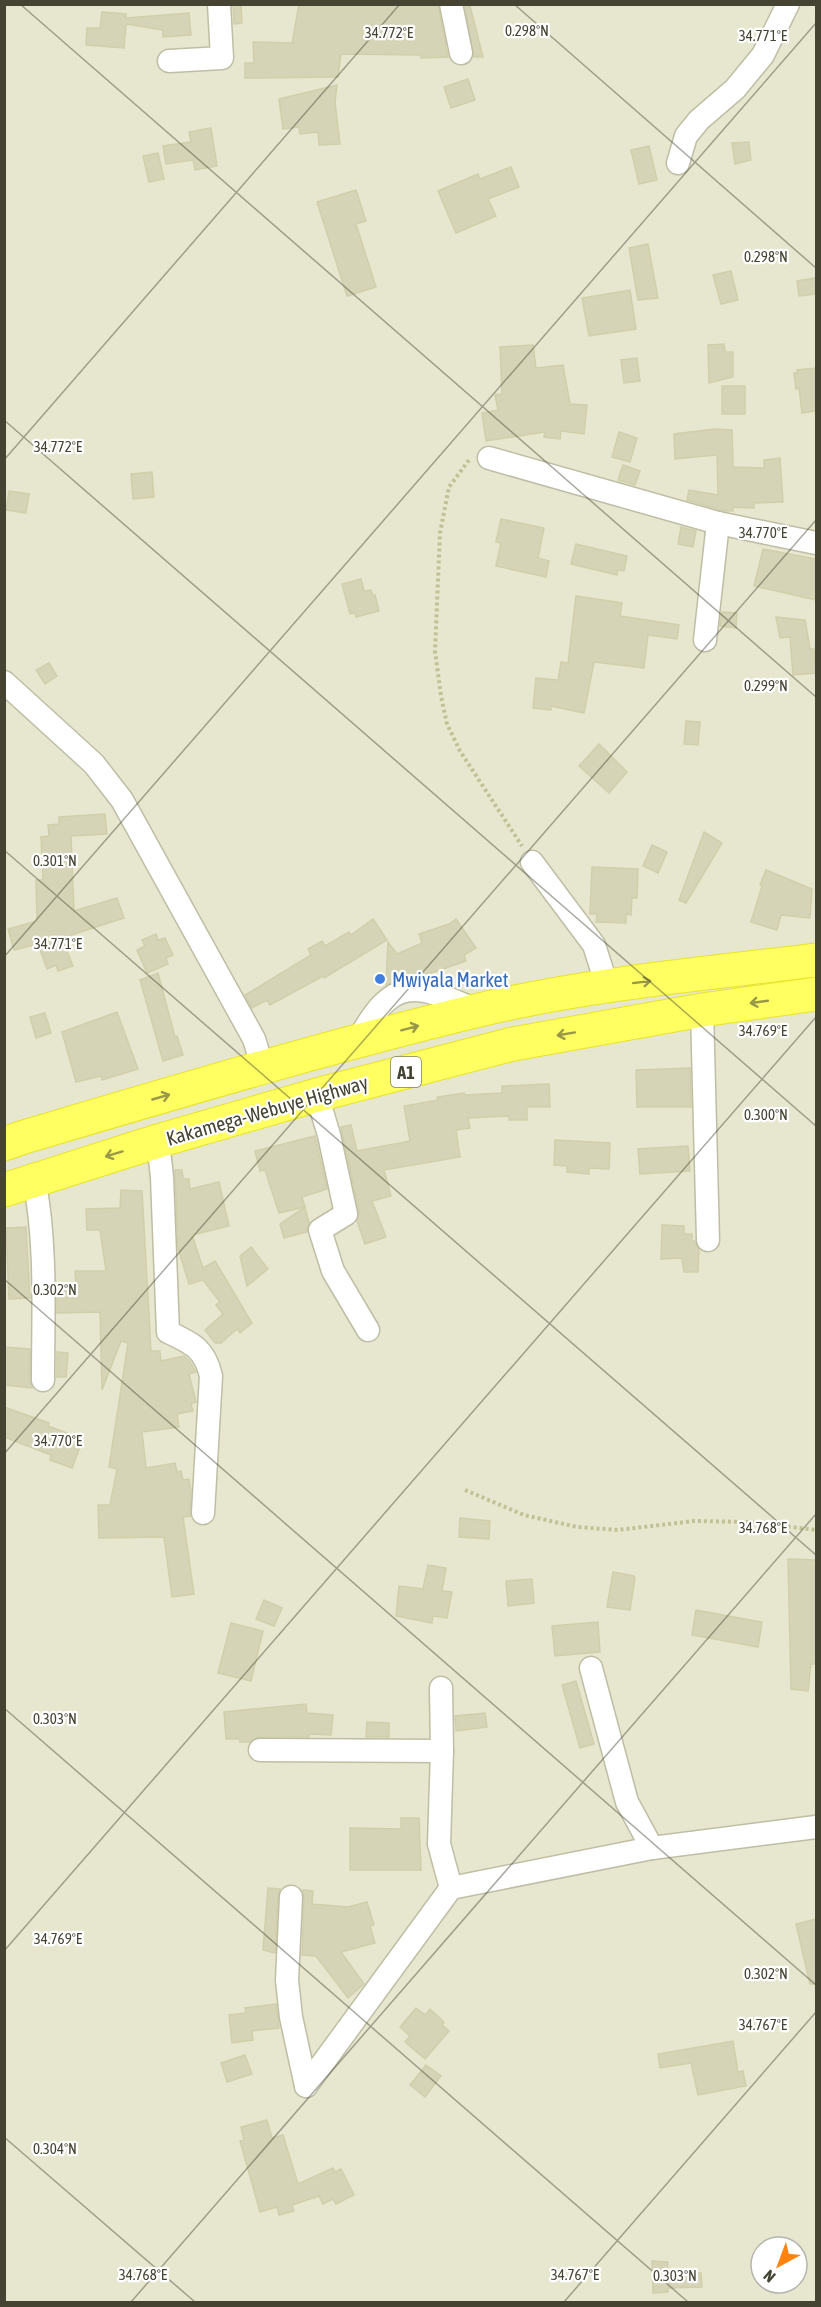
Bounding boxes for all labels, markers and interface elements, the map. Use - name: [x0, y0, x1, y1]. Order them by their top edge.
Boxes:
- text: 0.298°N: [505, 22, 549, 39]
- text: 34.772°E: [365, 24, 414, 41]
- text: 34.771°E: [739, 27, 788, 44]
- text: 0.298°N: [744, 248, 788, 265]
- text: 34.772°E: [34, 438, 83, 455]
- text: 34.770°E: [739, 524, 788, 541]
- text: 0.299°N: [744, 677, 788, 694]
- text: 0.301°N: [33, 852, 77, 869]
- text: 34.771°E: [34, 935, 83, 952]
- place label: Mwiyala Market: [392, 968, 509, 991]
- marker: Mwiyala Market: [373, 972, 387, 986]
- one-way arrow: [631, 976, 651, 987]
- one-way arrow: [749, 997, 769, 1008]
- one-way arrow: [400, 1022, 419, 1034]
- text: 34.769°E: [739, 1022, 788, 1039]
- one-way arrow: [557, 1029, 577, 1040]
- road number: A1: [391, 1057, 421, 1087]
- street label: Kakamega-Webuye Highway: [164, 1070, 370, 1150]
- one-way arrow: [151, 1091, 170, 1102]
- text: 0.300°N: [744, 1106, 788, 1123]
- one-way arrow: [105, 1149, 124, 1160]
- text: 0.302°N: [33, 1281, 77, 1298]
- text: 34.770°E: [34, 1432, 83, 1449]
- text: 34.768°E: [739, 1519, 788, 1536]
- text: 0.303°N: [33, 1710, 77, 1727]
- text: 34.769°E: [34, 1930, 83, 1947]
- text: 0.302°N: [744, 1965, 788, 1982]
- text: 34.767°E: [739, 2016, 788, 2033]
- text: 0.304°N: [33, 2140, 77, 2157]
- north arrow: [749, 2235, 809, 2295]
- text: 34.768°E: [119, 2266, 168, 2283]
- text: 34.767°E: [551, 2266, 600, 2283]
- text: N: [760, 2266, 779, 2286]
- text: 0.303°N: [653, 2267, 697, 2284]

